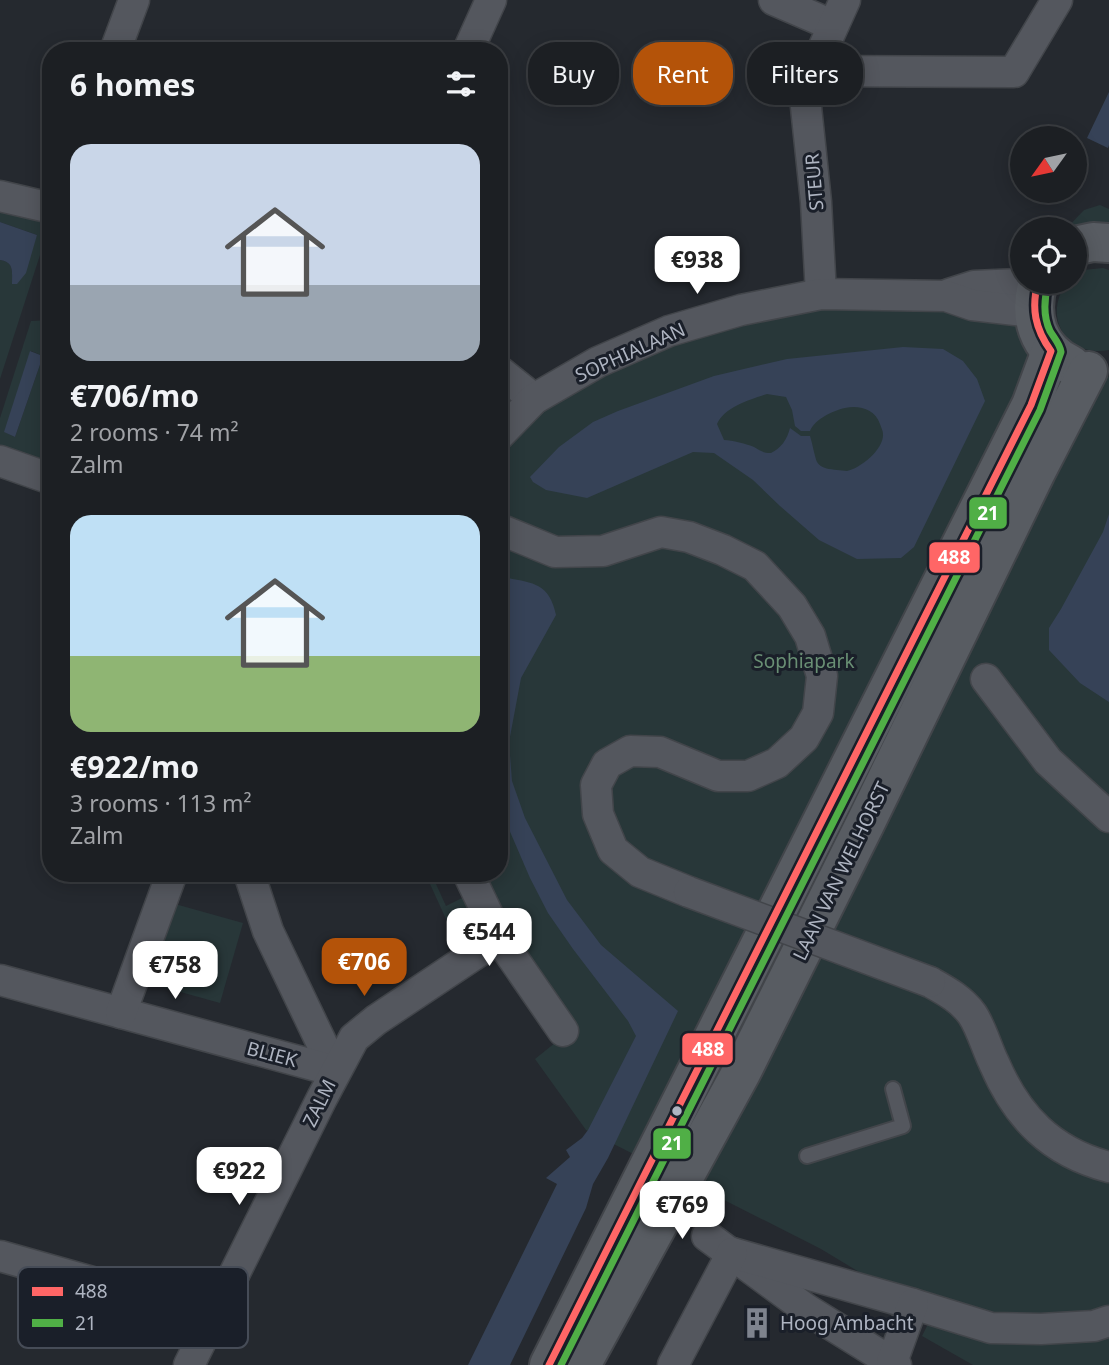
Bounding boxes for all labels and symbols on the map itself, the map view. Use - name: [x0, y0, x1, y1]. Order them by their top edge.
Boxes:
- north arrow: [1010, 126, 1087, 203]
- street label: STEUR: [799, 152, 829, 212]
- pin: €938: [656, 236, 738, 296]
- street label: SOPHIALAAN: [571, 316, 689, 388]
- line badge: 21: [968, 496, 1008, 530]
- text: 21: [977, 500, 999, 526]
- line badge: 488: [928, 541, 981, 574]
- text: 488: [938, 544, 970, 570]
- park label: Sophiapark: [753, 648, 855, 674]
- street label: LAAN VAN WELHORST: [786, 777, 896, 965]
- pin: €544: [448, 908, 530, 968]
- pin: €706: [323, 939, 405, 998]
- pin: €758: [134, 942, 216, 1001]
- line badge: 488: [681, 1032, 734, 1066]
- street label: BLIEK: [244, 1035, 300, 1073]
- text: 488: [692, 1036, 724, 1062]
- street label: ZALM: [296, 1075, 342, 1131]
- unlabelled marker: [670, 1104, 684, 1118]
- line badge: 21: [652, 1127, 692, 1160]
- text: 21: [661, 1130, 683, 1156]
- pin: €922: [198, 1148, 280, 1207]
- pin: €769: [641, 1182, 723, 1241]
- legend: [18, 1267, 248, 1348]
- text: 488: [75, 1278, 108, 1304]
- building icon: Hoog Ambacht: [740, 1306, 774, 1340]
- text: 21: [75, 1310, 97, 1336]
- place label: Hoog Ambacht: [780, 1310, 914, 1336]

